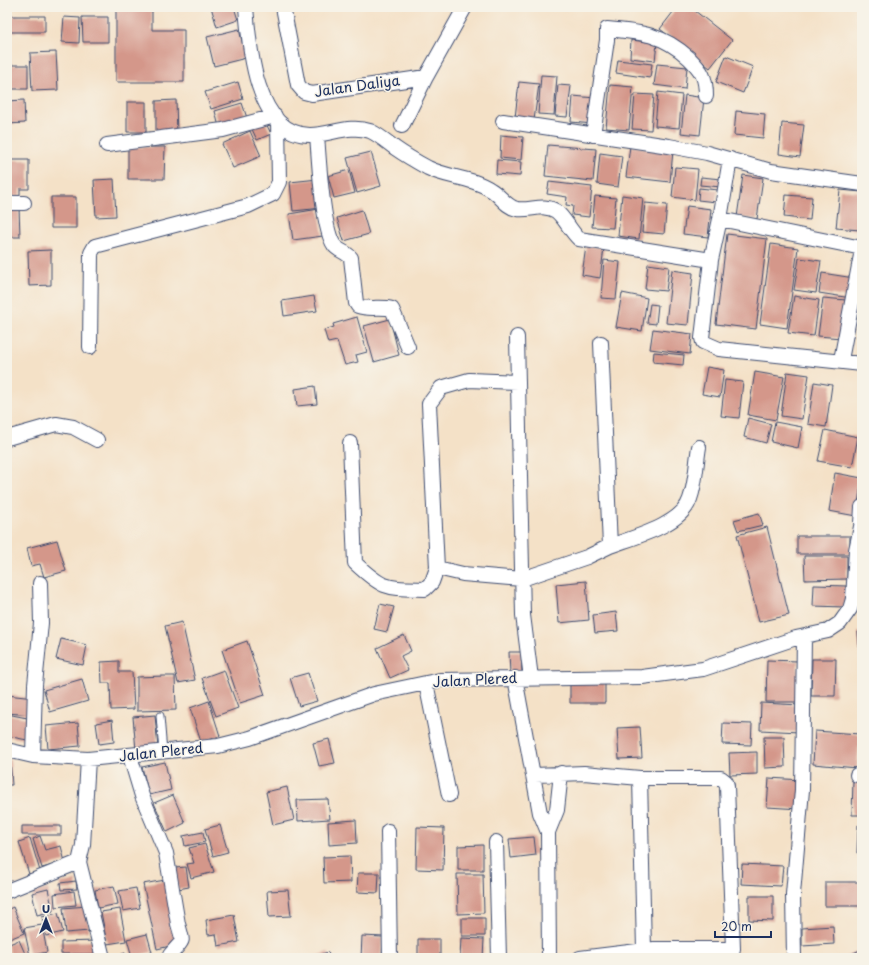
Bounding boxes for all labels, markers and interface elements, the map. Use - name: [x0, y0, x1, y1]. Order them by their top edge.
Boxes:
- street label: Jalan Daliya: [313, 69, 402, 102]
- street label: Jalan Plered: [432, 667, 518, 692]
- street label: Jalan Plered: [118, 737, 204, 766]
- north arrow: [26, 899, 66, 939]
- text: U: [42, 900, 50, 917]
- scale bar: [715, 913, 771, 939]
- text: 20 m: [721, 917, 752, 935]

